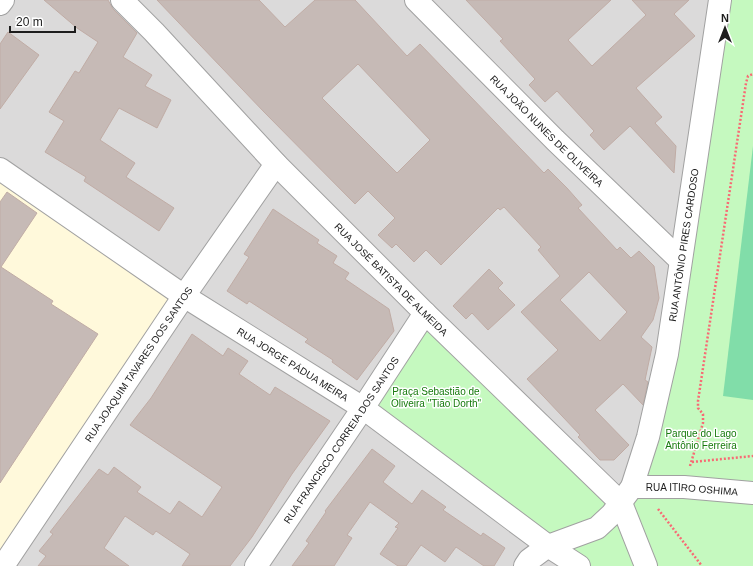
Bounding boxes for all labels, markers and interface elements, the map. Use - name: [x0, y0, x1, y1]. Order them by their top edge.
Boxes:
- scale bar: [10, 8, 75, 34]
- north arrow: [705, 8, 745, 48]
- text: N: [721, 12, 729, 24]
- text: 20 m: [16, 15, 43, 29]
- street label: RUA JOÃO NUNES DE OLIVEIRA: [488, 73, 606, 189]
- street label: RUA ANTÔNIO PIRES CARDOSO: [666, 168, 700, 322]
- street label: RUA JOSÉ BATISTA DE ALMEIDA: [333, 221, 450, 338]
- street label: RUA JOAQUIM TAVARES DOS SANTOS: [82, 284, 194, 444]
- street label: RUA JORGE PÁDUA MEIRA: [235, 325, 351, 403]
- street label: RUA FRANCISCO CORREIA DOS SANTOS: [281, 354, 401, 525]
- park label: Praça Sebastião de Oliveira "Tião Dorth": [391, 386, 481, 409]
- park label: Parque do Lago Antônio Ferreira: [665, 428, 737, 451]
- street label: RUA ITIRO OSHIMA: [646, 481, 739, 497]

